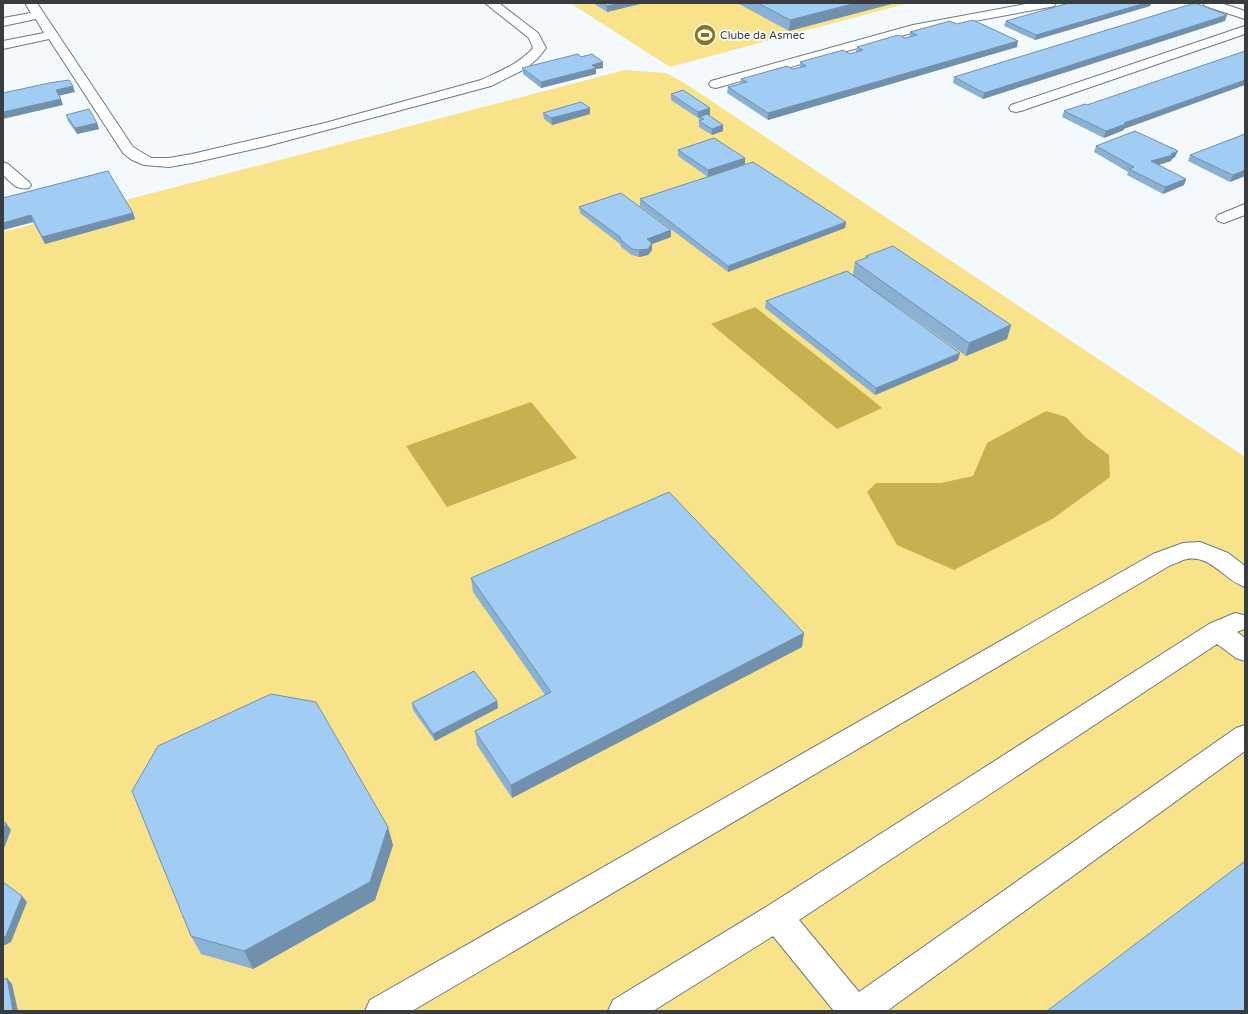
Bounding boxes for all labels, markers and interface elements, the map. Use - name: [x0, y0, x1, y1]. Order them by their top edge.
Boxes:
- sports icon: Clube da Asmec: [692, 22, 718, 48]
- place label: Clube da Asmec: [720, 29, 805, 42]

